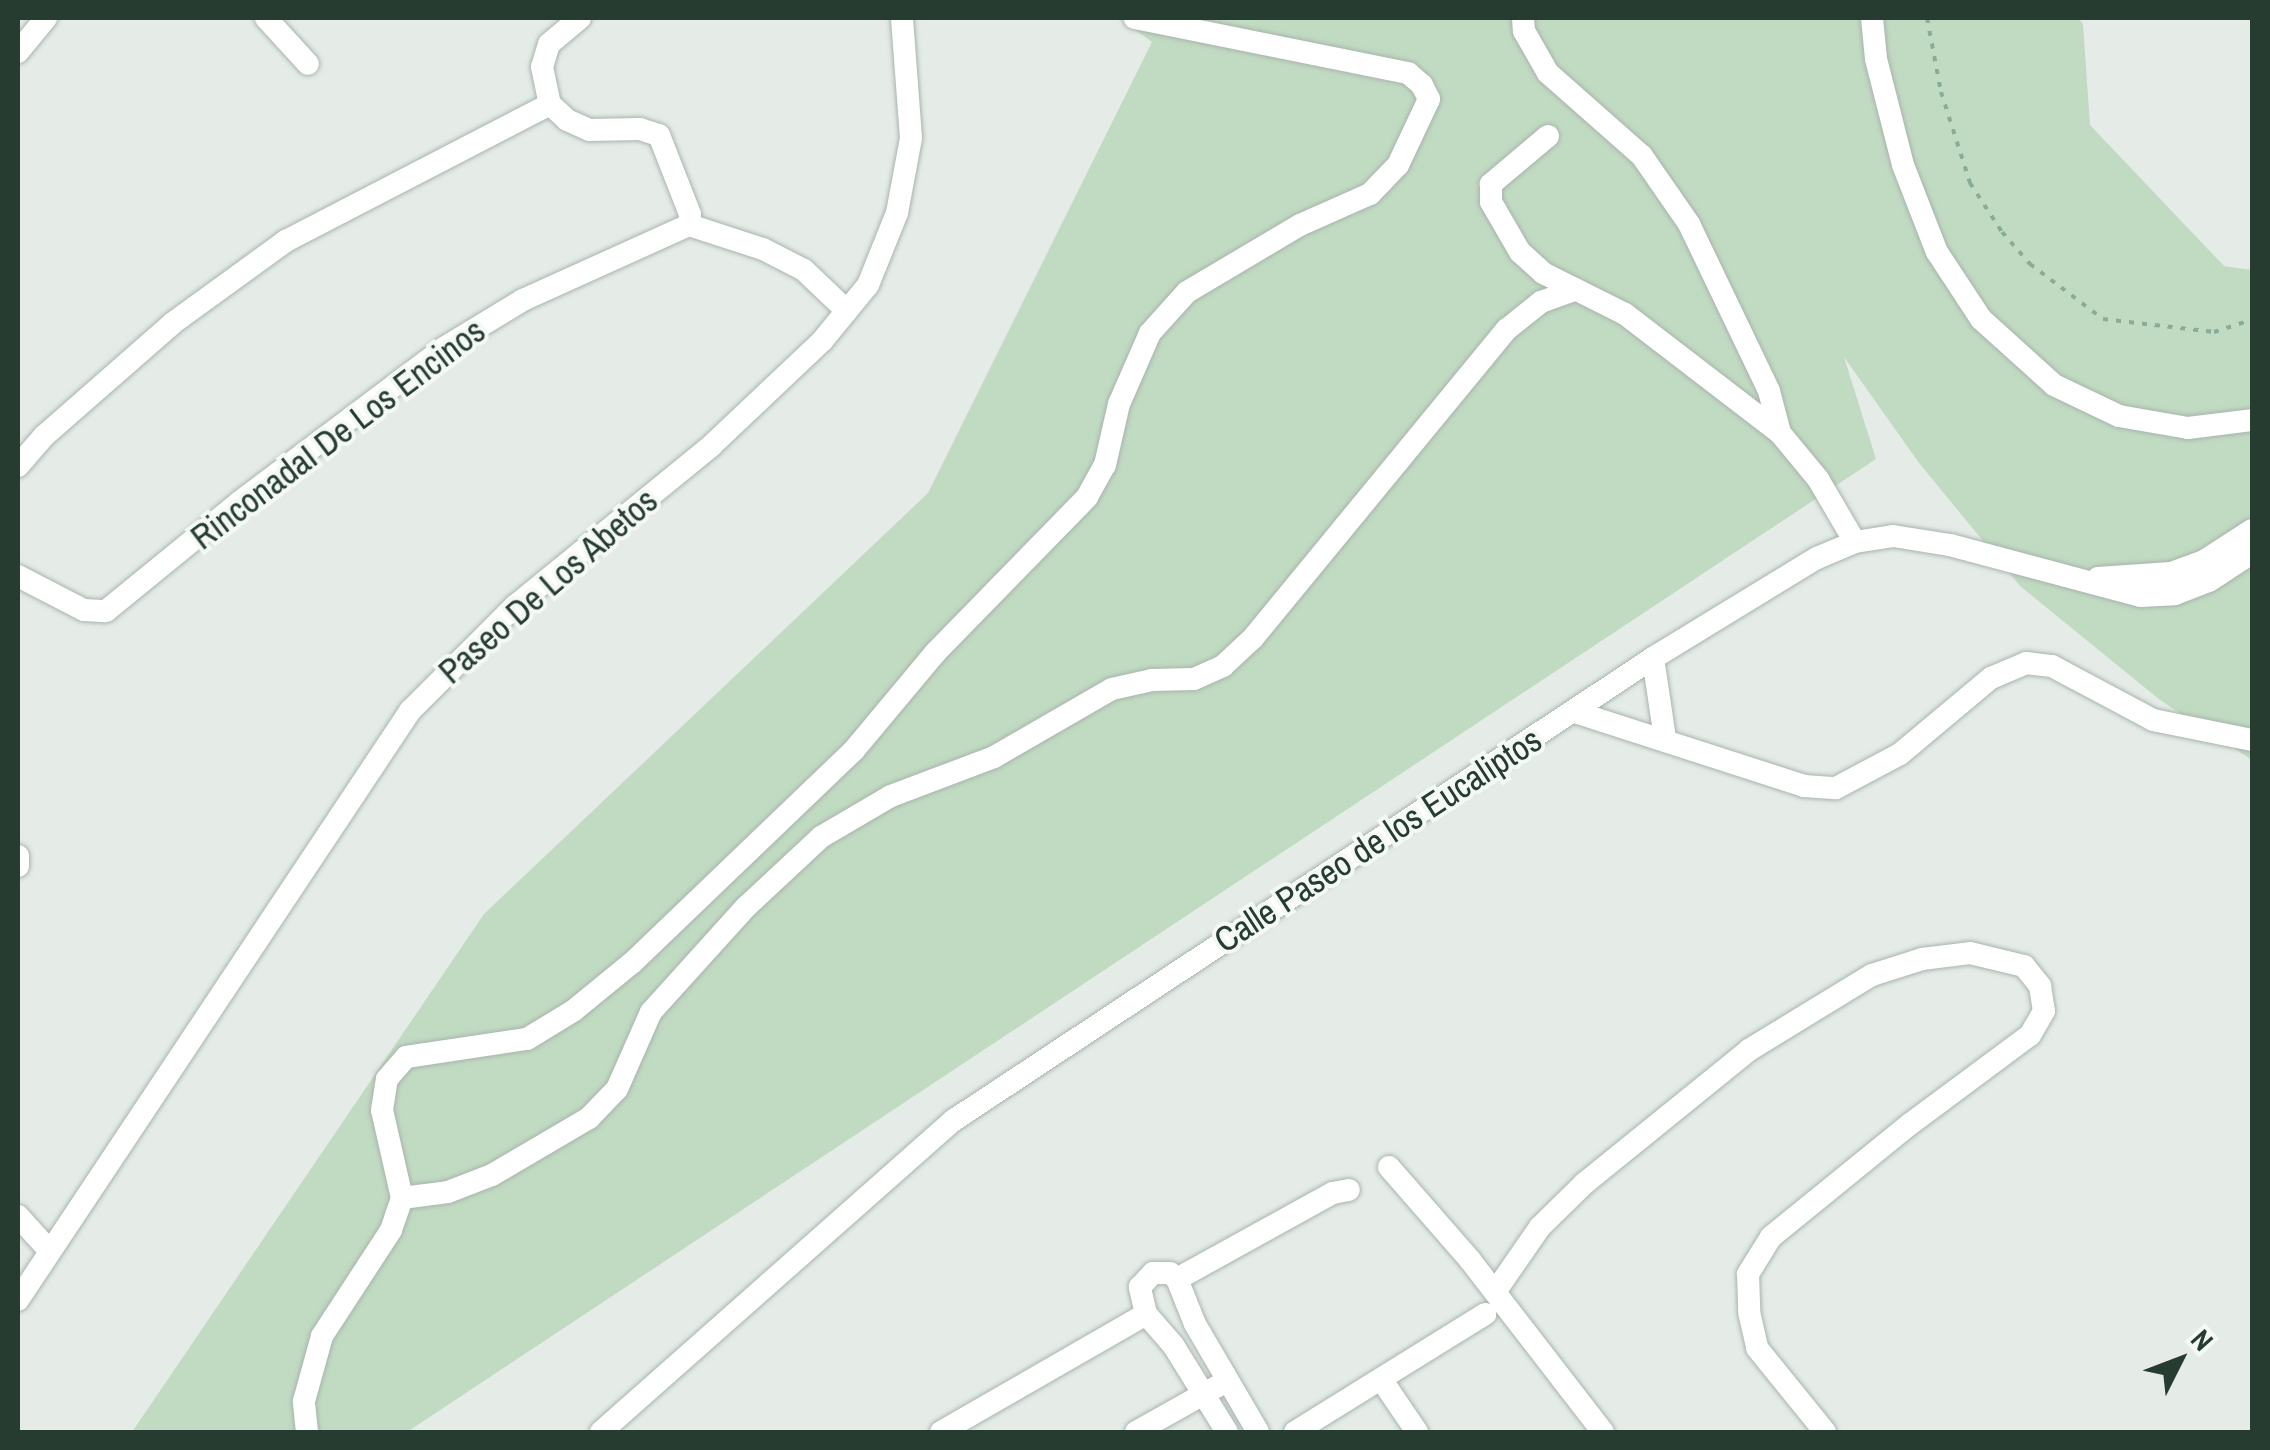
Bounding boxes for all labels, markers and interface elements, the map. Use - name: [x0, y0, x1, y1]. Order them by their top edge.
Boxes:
- street label: RinconadaI De Los Encinos: [183, 310, 493, 558]
- street label: Paseo De Los Abetos: [429, 479, 667, 693]
- street label: Calle Paseo de los Eucaliptos: [1207, 719, 1549, 961]
- north arrow: [2130, 1310, 2230, 1410]
- text: N: [2183, 1321, 2222, 1359]

